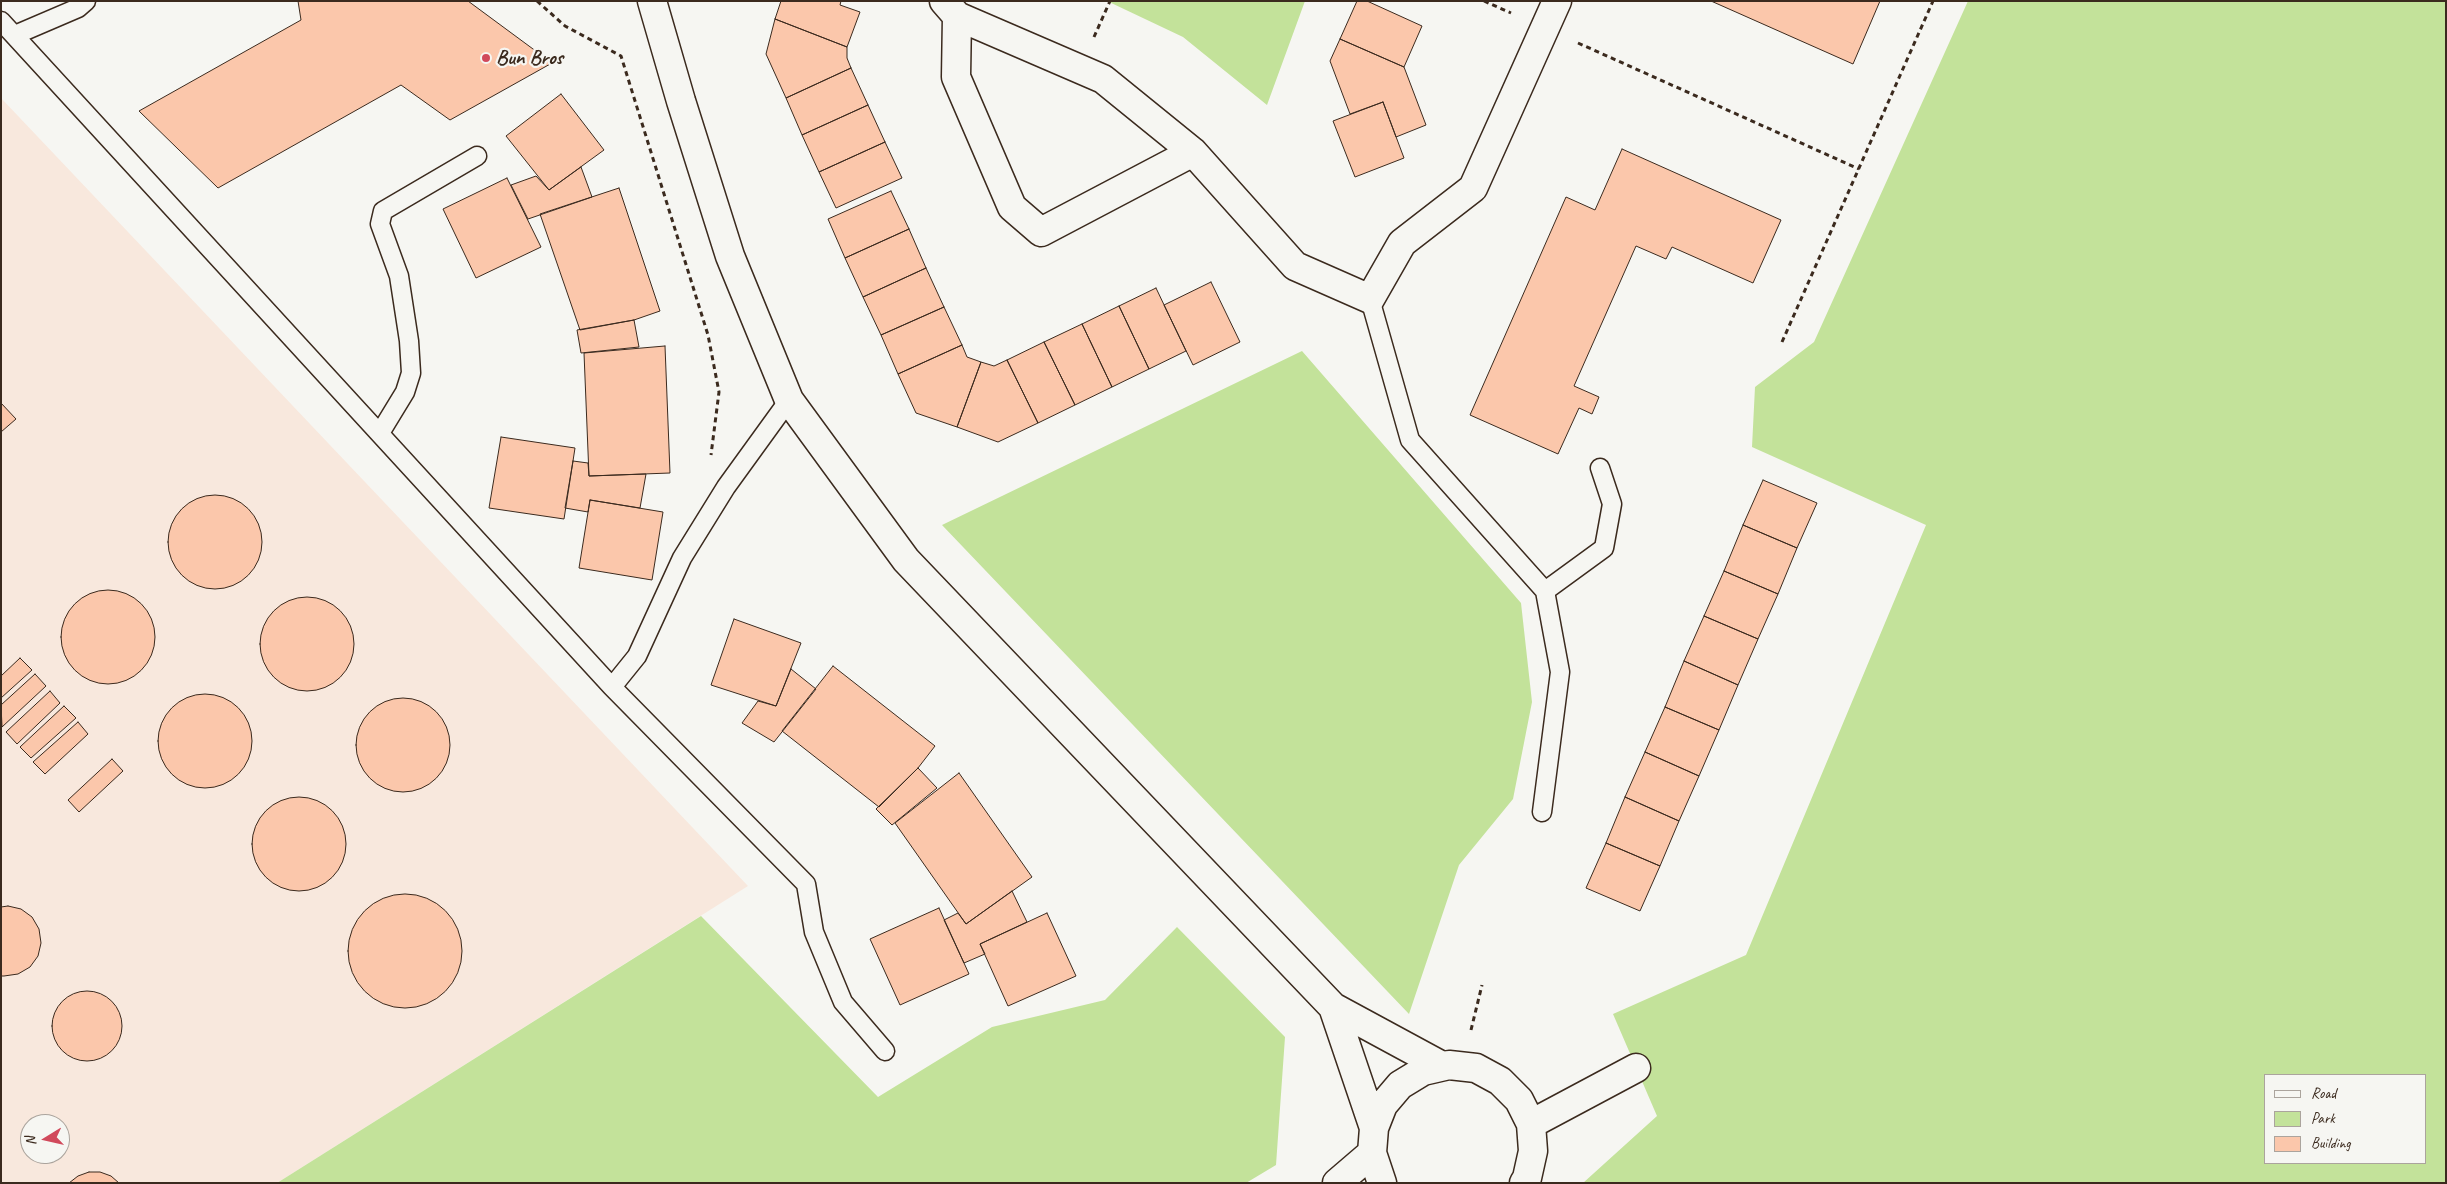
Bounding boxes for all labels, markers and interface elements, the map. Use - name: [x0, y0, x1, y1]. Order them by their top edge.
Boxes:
- place label: Bun Bros: [496, 45, 563, 71]
- marker: Bun Bros: [480, 52, 492, 64]
- legend: [2264, 1074, 2427, 1164]
- text: Road: [2311, 1084, 2336, 1103]
- text: Park: [2311, 1109, 2335, 1128]
- north arrow: [20, 1114, 70, 1164]
- text: Building: [2311, 1134, 2350, 1153]
- text: N: [22, 1136, 40, 1147]

